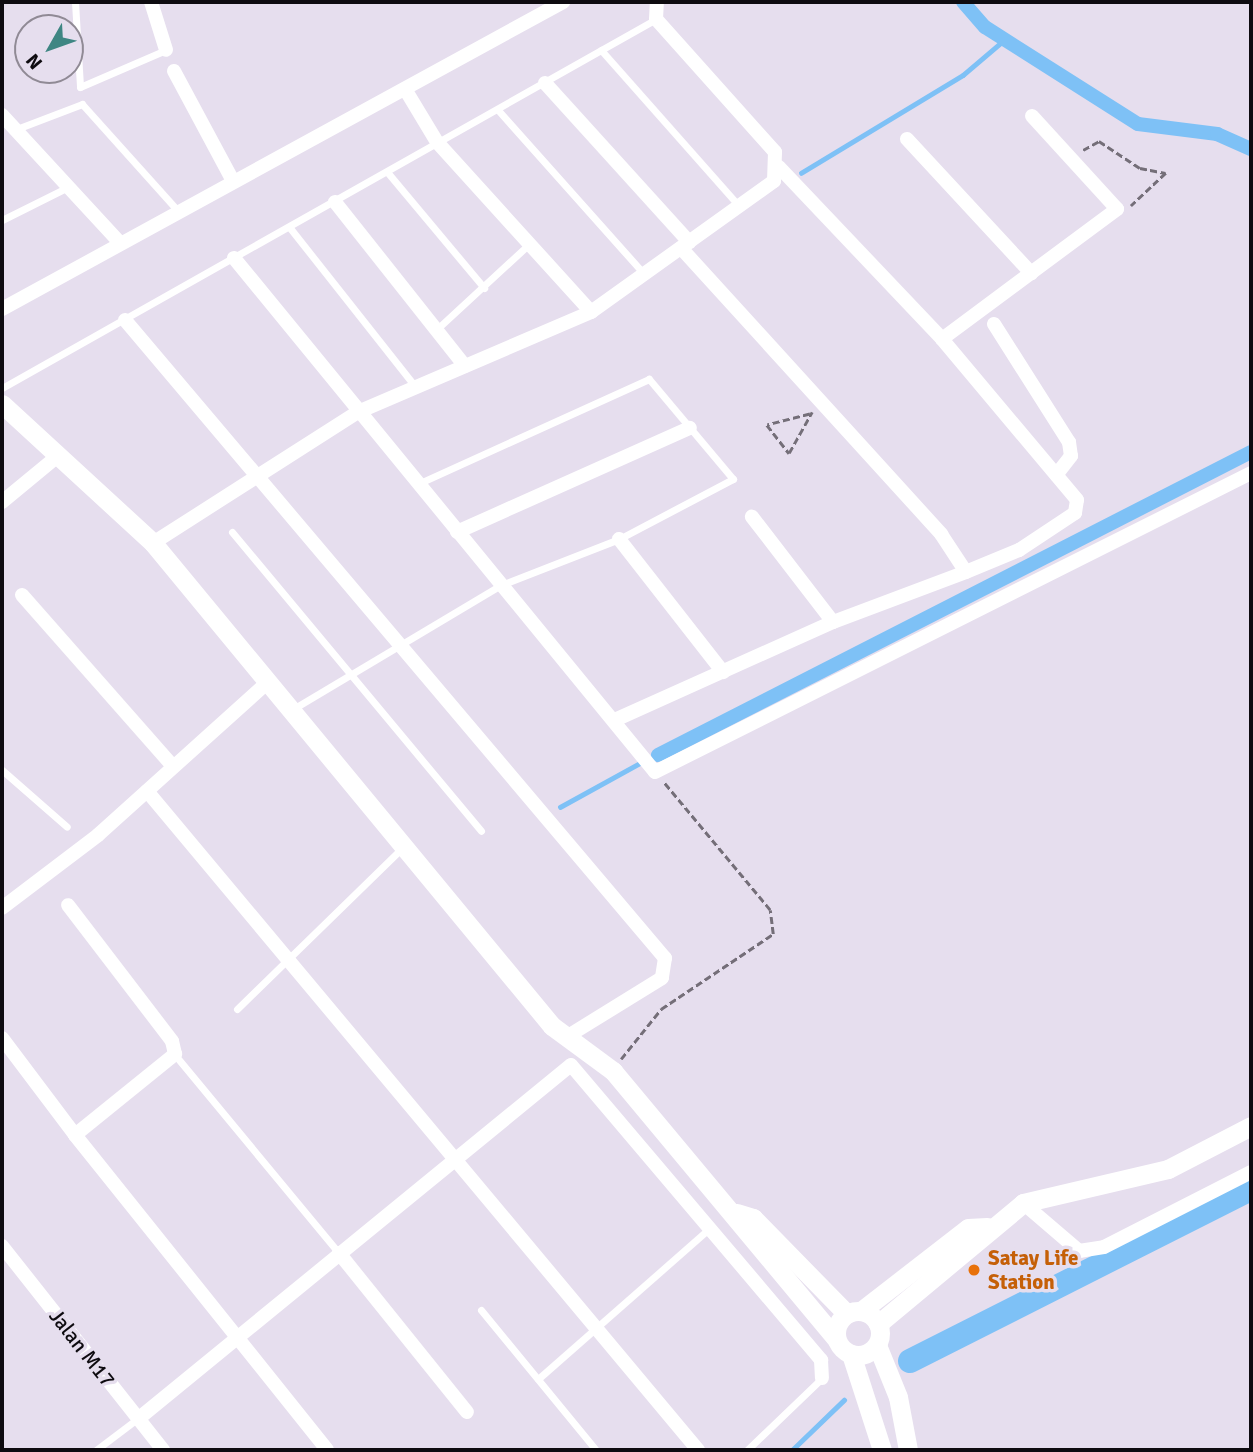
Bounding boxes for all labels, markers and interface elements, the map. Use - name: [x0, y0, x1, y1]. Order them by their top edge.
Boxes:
- north arrow: [14, 14, 84, 84]
- text: N: [21, 48, 48, 74]
- place label: Satay Life Station: [988, 1245, 1078, 1295]
- marker: Satay Life Station: [966, 1262, 982, 1278]
- street label: Jalan M17: [44, 1304, 120, 1392]

